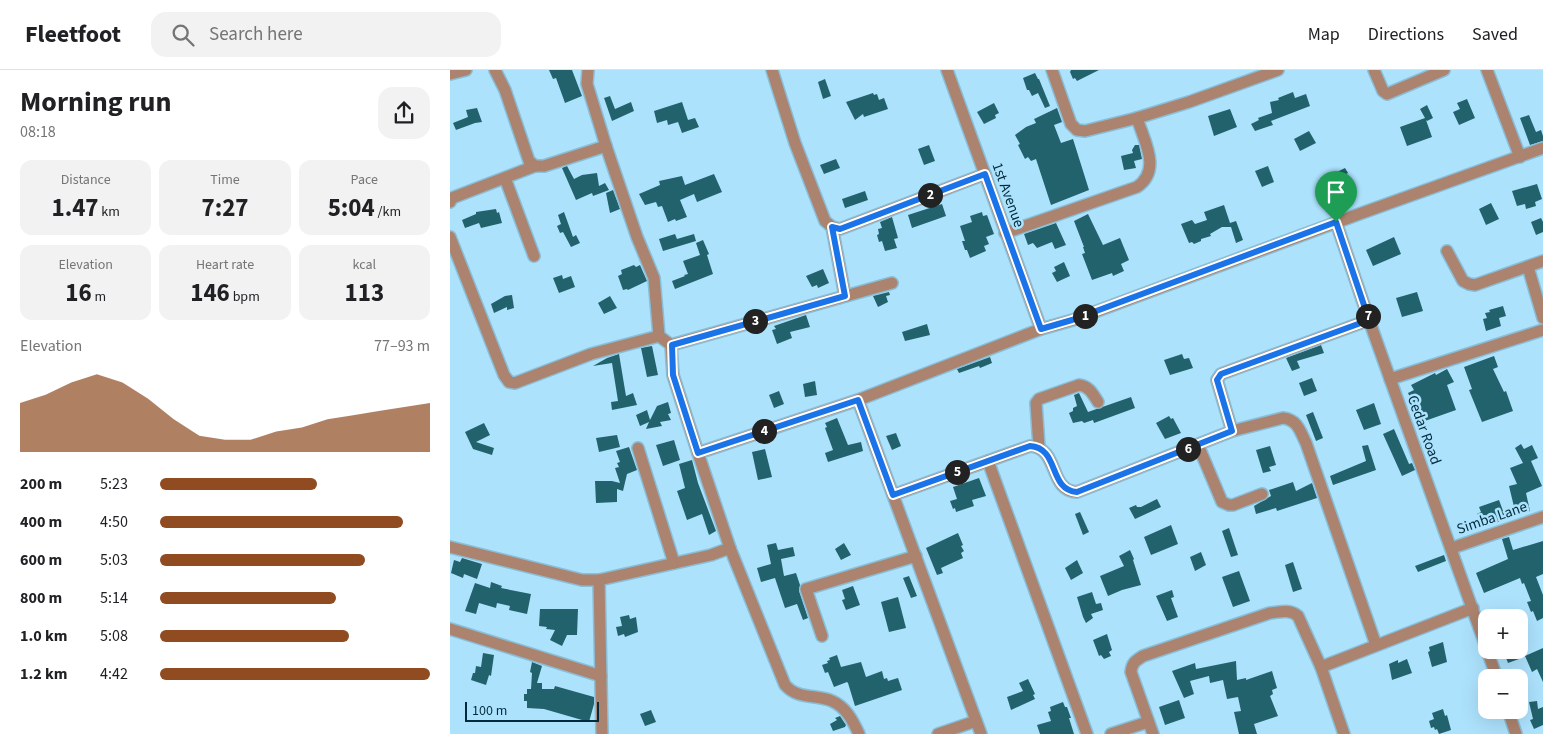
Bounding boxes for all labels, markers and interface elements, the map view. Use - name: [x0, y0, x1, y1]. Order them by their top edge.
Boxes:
- search box: [151, 12, 501, 57]
- text: Fleetfoot: [25, 17, 121, 52]
- icon: search: [169, 21, 197, 49]
- text: Search here: [209, 21, 303, 48]
- text: Map: [1308, 22, 1340, 47]
- text: Directions: [1368, 22, 1444, 47]
- text: Saved: [1472, 22, 1518, 47]
- text: Morning run: [20, 82, 171, 122]
- button: share: [378, 87, 430, 139]
- text: 08:18: [20, 121, 56, 143]
- street label: 1st Avenue: [987, 160, 1029, 230]
- text: Distance: [61, 170, 111, 190]
- text: Time: [210, 170, 240, 190]
- text: Pace: [351, 170, 378, 190]
- pin: [1315, 171, 1357, 222]
- icon: arrive: [1322, 178, 1350, 206]
- pin: 2: [918, 182, 942, 208]
- text: 2: [927, 185, 934, 205]
- text: 1.47: [51, 190, 99, 226]
- text: 7:27: [201, 190, 249, 226]
- text: 5:04: [328, 190, 375, 226]
- text: km: [99, 202, 120, 222]
- text: /km: [375, 202, 401, 222]
- text: Elevation: [58, 255, 113, 275]
- text: Heart rate: [196, 255, 254, 275]
- text: kcal: [353, 255, 376, 275]
- text: 16: [65, 275, 92, 311]
- text: 146: [190, 275, 230, 311]
- text: 113: [345, 275, 384, 311]
- text: m: [92, 287, 106, 307]
- text: bpm: [230, 287, 260, 307]
- pin: 1: [1072, 304, 1098, 328]
- pin: 7: [1356, 304, 1380, 328]
- text: 1: [1082, 306, 1089, 326]
- text: 7: [1365, 306, 1372, 326]
- pin: 3: [742, 308, 768, 334]
- text: 3: [752, 311, 759, 331]
- text: Elevation: [20, 335, 82, 357]
- text: 77–93 m: [374, 335, 430, 357]
- street label: Cedar Road: [1402, 392, 1446, 468]
- pin: 4: [752, 418, 776, 444]
- text: 4: [761, 421, 768, 441]
- pin: 6: [1176, 436, 1200, 462]
- text: 6: [1185, 439, 1192, 459]
- pin: 5: [944, 460, 970, 484]
- text: 5: [954, 462, 961, 482]
- text: 200 m: [20, 473, 62, 495]
- text: 5:23: [100, 473, 128, 495]
- street label: Simba Lane: [1454, 496, 1530, 540]
- text: 400 m: [20, 511, 62, 533]
- text: 4:50: [100, 511, 128, 533]
- text: 600 m: [20, 549, 62, 571]
- text: 5:03: [100, 549, 128, 571]
- text: 800 m: [20, 587, 62, 609]
- text: 5:14: [100, 587, 128, 609]
- map controls: [1478, 609, 1528, 719]
- button: +: [1478, 609, 1528, 659]
- text: 1.0 km: [20, 625, 67, 647]
- text: 5:08: [100, 625, 128, 647]
- text: 1.2 km: [20, 663, 67, 685]
- text: 4:42: [100, 663, 128, 685]
- button: −: [1478, 669, 1528, 719]
- scale bar: [465, 699, 599, 722]
- text: 100 m: [472, 701, 507, 721]

